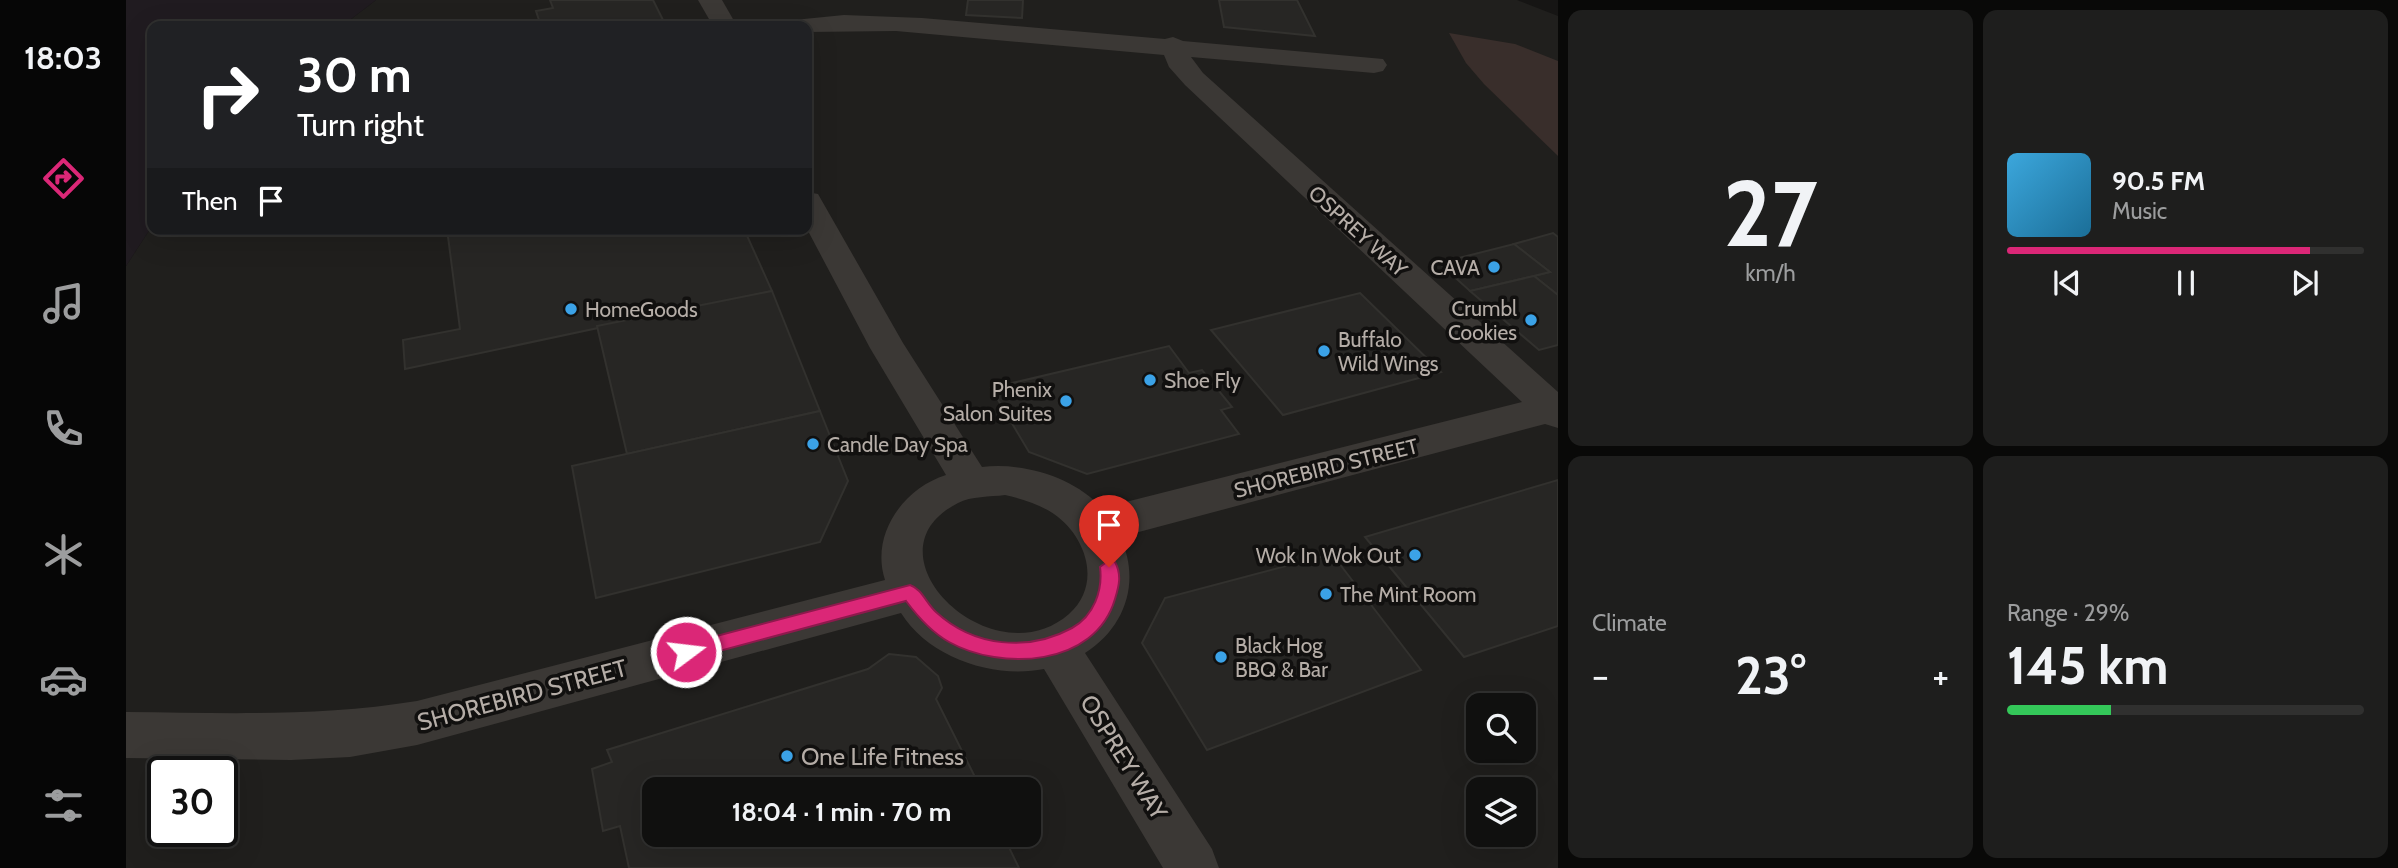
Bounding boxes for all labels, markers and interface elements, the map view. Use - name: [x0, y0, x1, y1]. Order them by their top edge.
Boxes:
- text: 18:03: [24, 38, 102, 77]
- text: 30 m: [297, 45, 412, 104]
- icon: right: [182, 49, 273, 140]
- text: Turn right: [297, 105, 424, 144]
- icon: directions: [39, 154, 88, 203]
- text: 27: [1723, 158, 1818, 269]
- text: 90.5 FM: [2112, 165, 2205, 197]
- street label: OSPREY WAY: [1304, 180, 1413, 282]
- icon: arrive: [252, 182, 290, 220]
- text: Then: [182, 185, 238, 217]
- text: Music: [2112, 197, 2167, 225]
- place label: CAVA: [1430, 255, 1480, 280]
- marker: CAVA: [1486, 259, 1502, 275]
- text: km/h: [1745, 259, 1796, 287]
- icon: previous: [2048, 264, 2086, 302]
- icon: pause: [2167, 264, 2205, 302]
- icon: next: [2286, 264, 2324, 302]
- icon: music: [39, 279, 88, 328]
- place label: Crumbl Cookies: [1448, 296, 1517, 345]
- place label: HomeGoods: [585, 297, 698, 322]
- marker: HomeGoods: [563, 301, 579, 317]
- marker: Crumbl Cookies: [1523, 312, 1539, 328]
- place label: Buffalo Wild Wings: [1338, 327, 1439, 376]
- marker: Buffalo Wild Wings: [1316, 343, 1332, 359]
- place label: Shoe Fly: [1164, 368, 1241, 393]
- marker: Shoe Fly: [1142, 372, 1158, 388]
- place label: Phenix Salon Suites: [943, 377, 1052, 426]
- marker: Phenix Salon Suites: [1058, 393, 1074, 409]
- icon: phone: [39, 404, 88, 453]
- place label: Candle Day Spa: [827, 432, 968, 457]
- street label: SHOREBIRD STREET: [1231, 433, 1421, 503]
- marker: Candle Day Spa: [805, 436, 821, 452]
- pin: [1079, 495, 1139, 567]
- icon: arrive: [1090, 506, 1128, 544]
- icon: climate: [39, 530, 88, 579]
- place label: Wok In Wok Out: [1256, 543, 1401, 568]
- marker: Wok In Wok Out: [1407, 547, 1423, 563]
- place label: The Mint Room: [1340, 582, 1476, 607]
- marker: The Mint Room: [1318, 586, 1334, 602]
- text: Range · 29%: [2007, 599, 2130, 627]
- text: Climate: [1592, 609, 1667, 637]
- position arrow: [649, 615, 723, 689]
- place label: Black Hog BBQ & Bar: [1235, 633, 1328, 682]
- text: 145 km: [2007, 634, 2169, 697]
- text: 23°: [1735, 644, 1806, 707]
- marker: Black Hog BBQ & Bar: [1213, 649, 1229, 665]
- text: −: [1592, 652, 1609, 699]
- text: +: [1932, 652, 1949, 699]
- street label: SHOREBIRD STREET: [414, 653, 630, 737]
- icon: car: [39, 655, 88, 704]
- street label: OSPREY WAY: [1074, 689, 1174, 825]
- map controls: [1466, 693, 1536, 847]
- button: search: [1466, 693, 1536, 763]
- place label: One Life Fitness: [801, 742, 964, 771]
- marker: One Life Fitness: [779, 748, 795, 764]
- speed limit sign: 30: [147, 756, 238, 847]
- button: layers: [1466, 777, 1536, 847]
- icon: filters: [39, 781, 88, 830]
- text: 18:04 · 1 min · 70 m: [732, 796, 951, 828]

